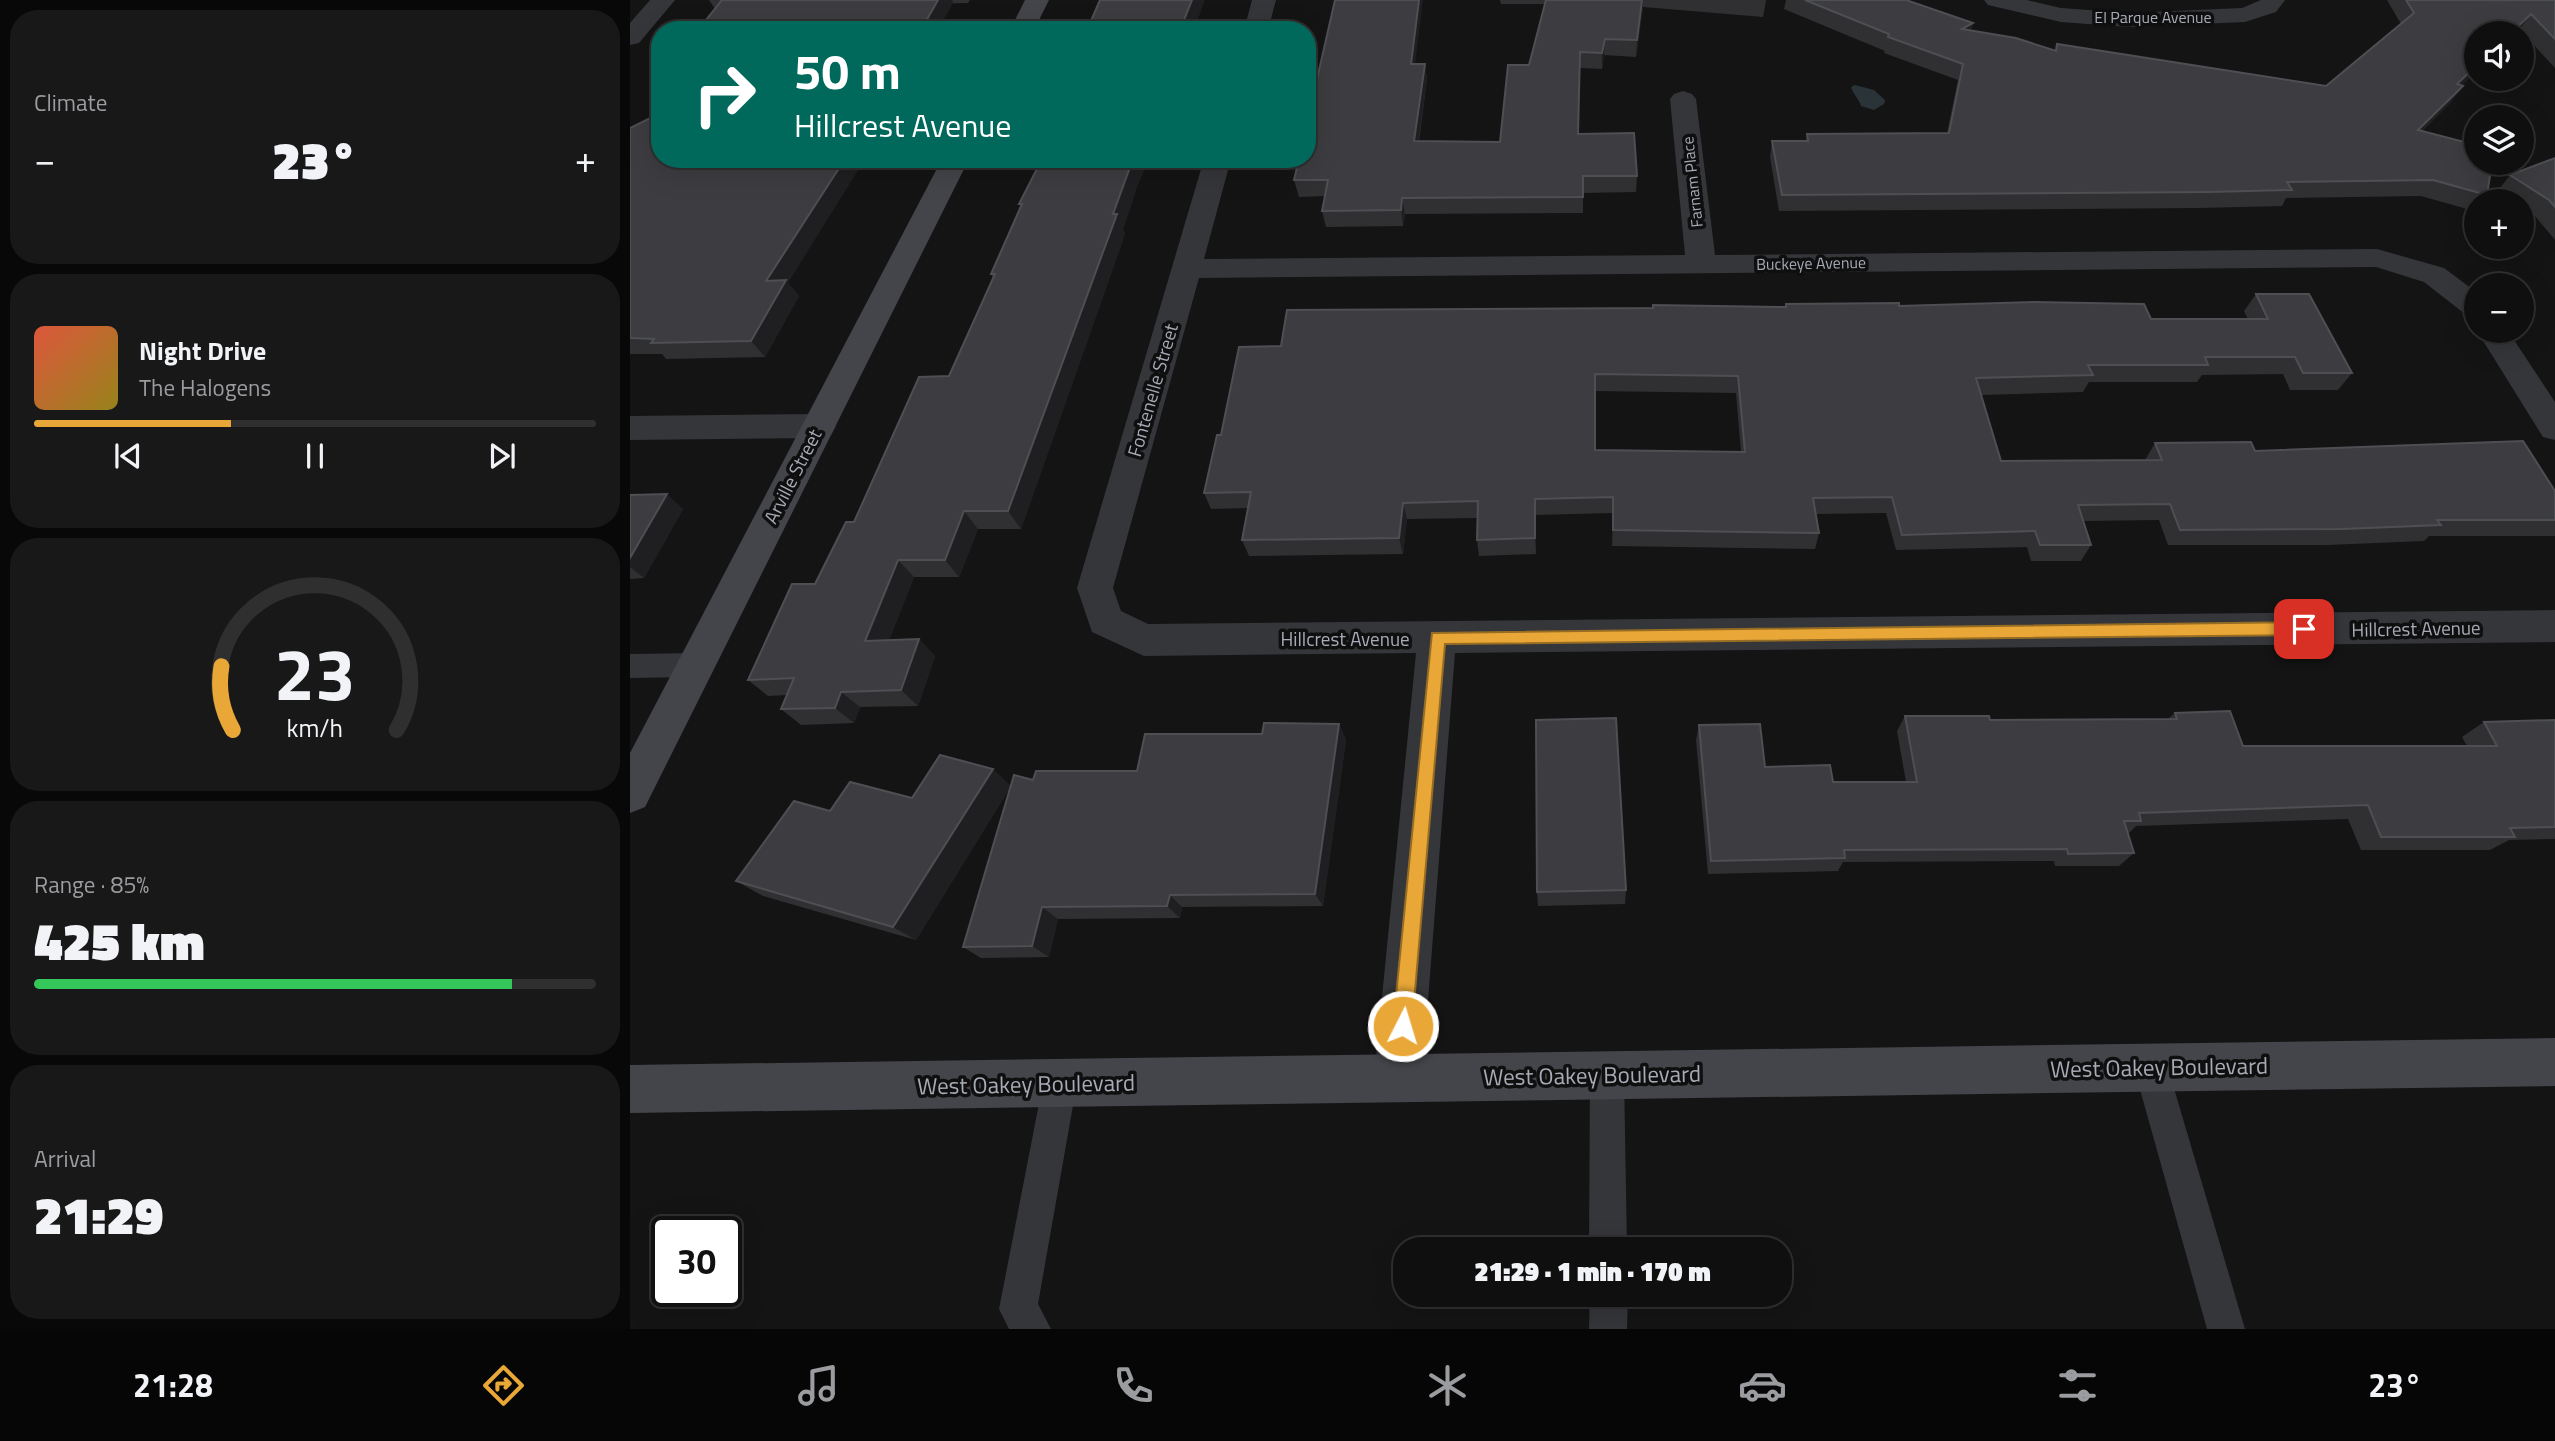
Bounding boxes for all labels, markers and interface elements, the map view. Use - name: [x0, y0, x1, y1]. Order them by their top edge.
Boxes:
- street label: El Parque Avenue: [2094, 5, 2212, 29]
- map controls: [2464, 21, 2534, 343]
- button: sound: [2464, 21, 2534, 91]
- text: 50 m: [794, 33, 901, 108]
- icon: right: [679, 49, 770, 140]
- text: Climate: [34, 85, 107, 120]
- text: Hillcrest Avenue: [794, 101, 1012, 149]
- button: layers: [2464, 105, 2534, 175]
- text: 23°: [272, 120, 358, 199]
- text: −: [34, 130, 55, 188]
- text: +: [575, 130, 596, 188]
- street label: Farnam Place: [1675, 135, 1709, 229]
- button: +: [2464, 189, 2534, 259]
- street label: Buckeye Avenue: [1756, 250, 1866, 276]
- button: −: [2464, 273, 2534, 343]
- street label: Fontenelle Street: [1119, 320, 1185, 460]
- text: Night Drive: [139, 331, 266, 370]
- text: The Halogens: [139, 370, 271, 405]
- street label: Arville Street: [756, 423, 828, 528]
- icon: previous: [109, 437, 147, 475]
- icon: pause: [296, 437, 334, 475]
- icon: next: [483, 437, 521, 475]
- pin: [2274, 599, 2334, 659]
- icon: arrive: [2285, 610, 2323, 648]
- street label: Hillcrest Avenue: [2351, 612, 2481, 644]
- text: 23: [274, 619, 356, 729]
- street label: Hillcrest Avenue: [1280, 624, 1410, 653]
- text: km/h: [287, 709, 343, 747]
- text: Range · 85%: [34, 867, 149, 902]
- text: 425 km: [34, 901, 205, 980]
- position arrow: [1366, 989, 1440, 1063]
- street label: West Oakey Boulevard: [2050, 1048, 2268, 1086]
- street label: West Oakey Boulevard: [1483, 1056, 1701, 1094]
- street label: West Oakey Boulevard: [917, 1065, 1135, 1103]
- text: Arrival: [34, 1141, 96, 1176]
- text: 21:29: [34, 1175, 163, 1254]
- speed limit sign: 30: [651, 1216, 742, 1307]
- text: 21:29 · 1 min · 170 m: [1474, 1252, 1711, 1291]
- text: 21:28: [133, 1361, 213, 1409]
- icon: directions: [479, 1361, 528, 1410]
- icon: music: [794, 1361, 843, 1410]
- icon: phone: [1109, 1361, 1158, 1410]
- icon: climate: [1423, 1361, 1472, 1410]
- icon: car: [1738, 1361, 1787, 1410]
- icon: filters: [2053, 1361, 2102, 1410]
- text: 23°: [2368, 1361, 2422, 1409]

